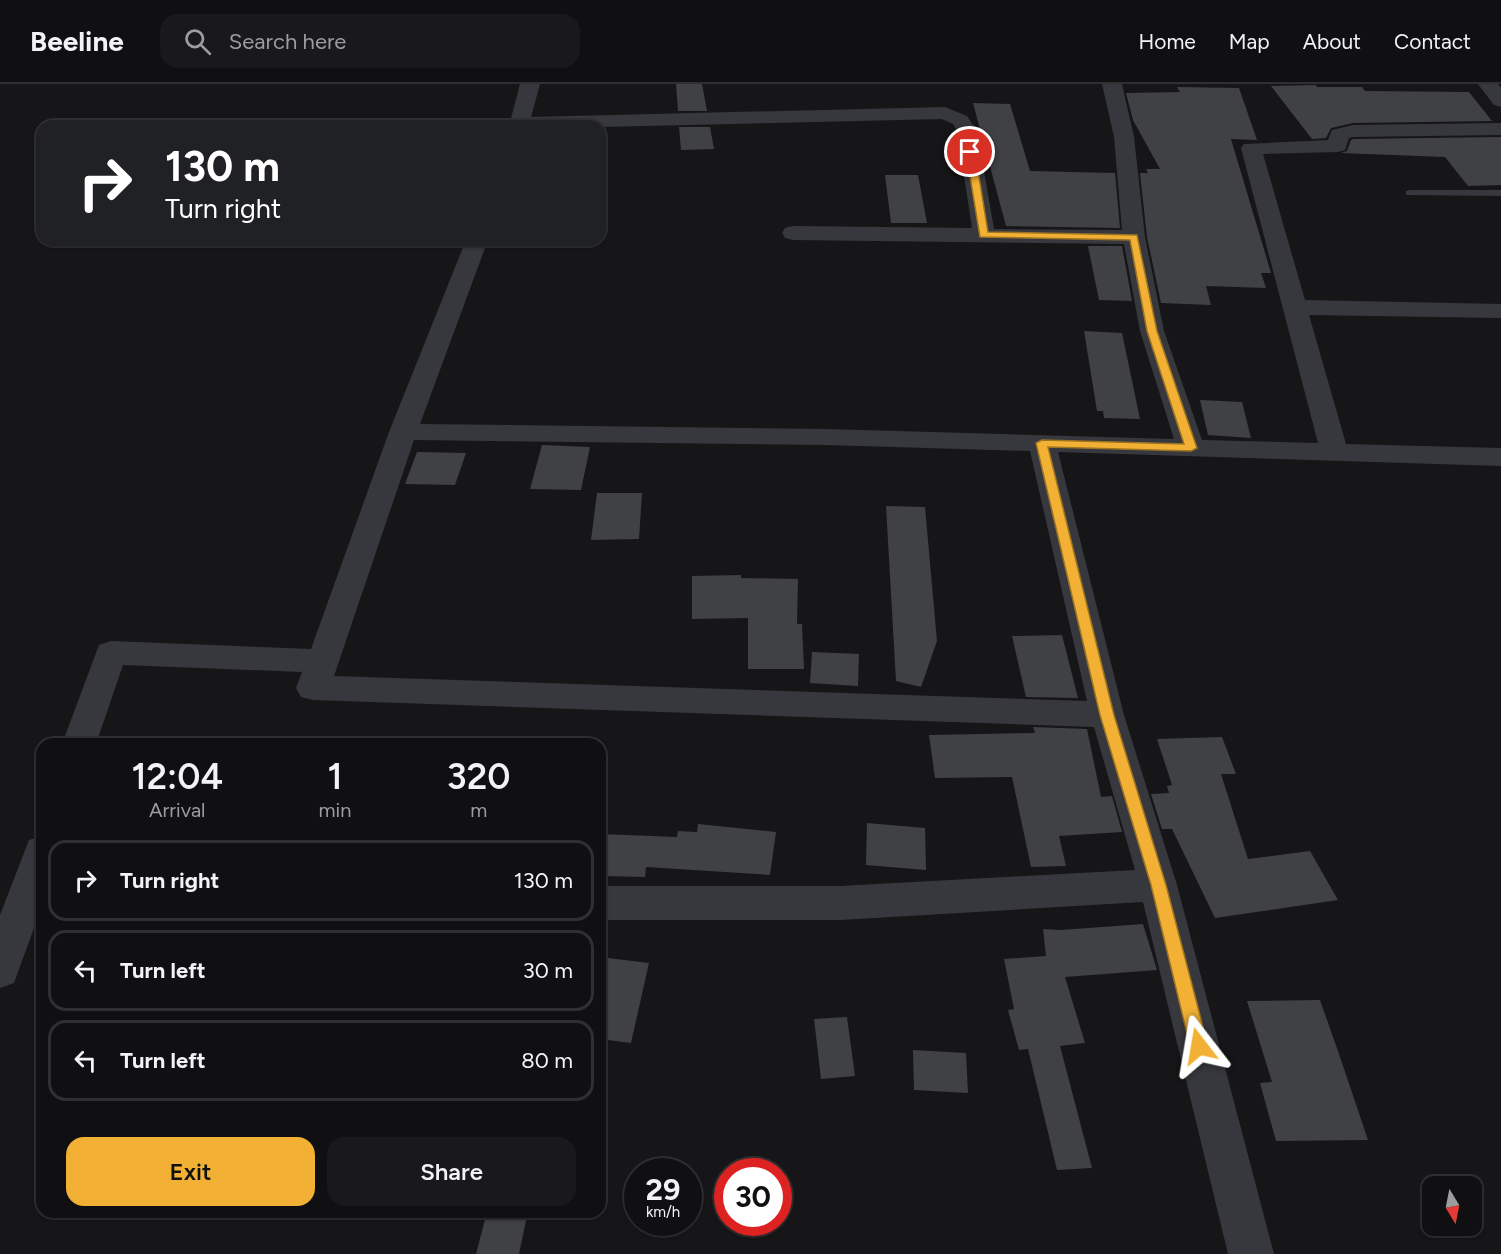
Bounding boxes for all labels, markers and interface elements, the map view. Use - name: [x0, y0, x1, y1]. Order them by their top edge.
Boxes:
- search box: [160, 14, 580, 68]
- text: Beeline: [30, 24, 124, 58]
- icon: search: [181, 25, 214, 58]
- text: Search here: [229, 28, 346, 55]
- text: Home: [1139, 29, 1196, 54]
- text: Map: [1229, 29, 1270, 54]
- text: About: [1303, 29, 1361, 54]
- text: Contact: [1394, 29, 1471, 54]
- pin: [944, 126, 995, 177]
- icon: arrive: [953, 135, 986, 168]
- text: 130 m: [165, 141, 280, 192]
- icon: right: [66, 144, 144, 222]
- text: Turn right: [165, 192, 281, 225]
- text: 12:04: [131, 755, 223, 798]
- text: 1: [327, 755, 343, 798]
- text: 320: [447, 755, 510, 798]
- text: Arrival: [149, 798, 206, 822]
- text: min: [319, 798, 351, 822]
- text: m: [470, 798, 487, 822]
- icon: right: [69, 864, 102, 897]
- text: Turn right: [120, 867, 219, 894]
- text: 130 m: [514, 867, 573, 894]
- icon: left: [69, 954, 102, 987]
- text: Turn left: [120, 957, 206, 984]
- text: 30 m: [523, 957, 573, 984]
- position arrow: [1167, 1014, 1231, 1078]
- icon: left: [69, 1044, 102, 1077]
- text: Turn left: [120, 1047, 206, 1074]
- text: 80 m: [521, 1047, 573, 1074]
- button: Exit: [66, 1137, 315, 1206]
- button: Share: [327, 1137, 576, 1206]
- speed limit sign: 30: [714, 1158, 792, 1236]
- text: 29: [646, 1171, 680, 1208]
- north arrow: [1422, 1176, 1482, 1236]
- map controls: [1422, 1176, 1482, 1236]
- text: km/h: [646, 1203, 680, 1221]

